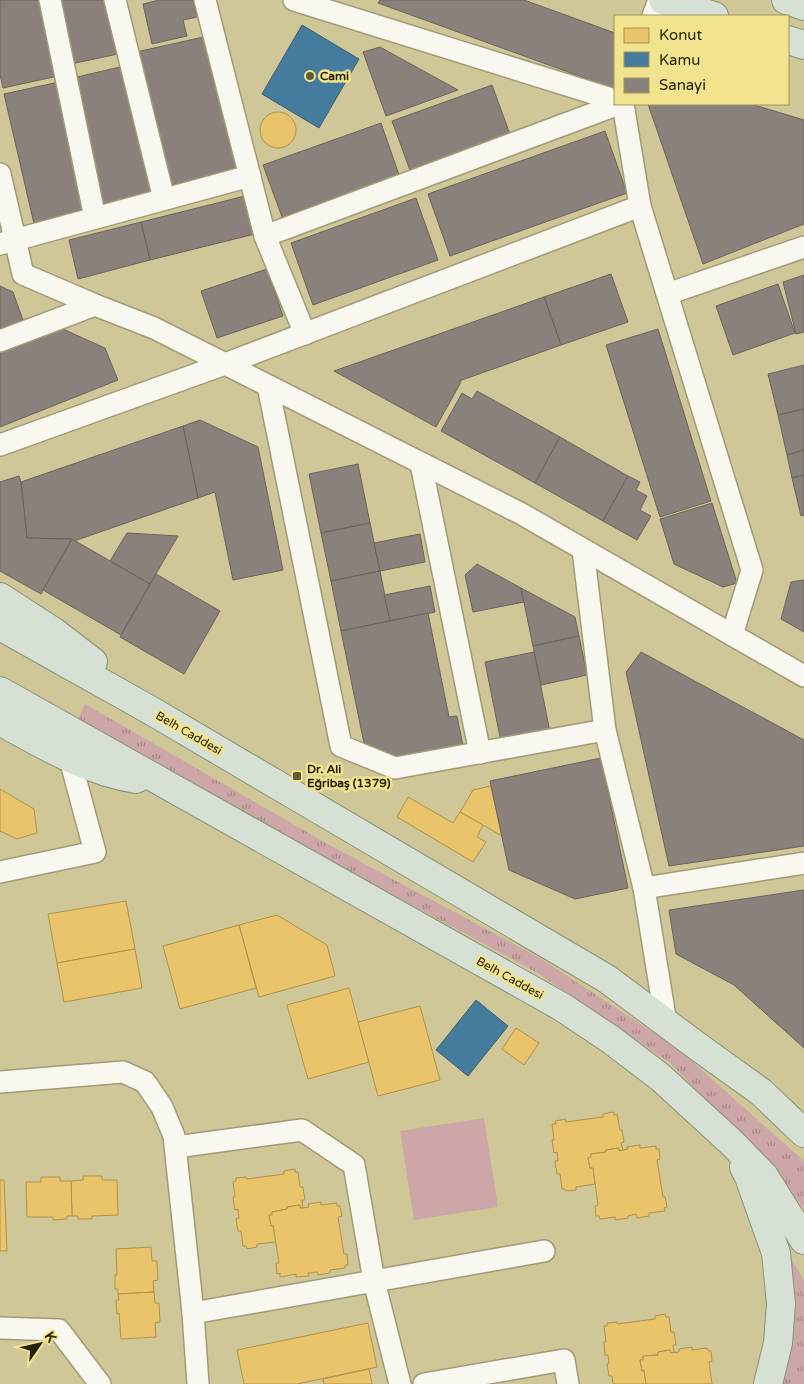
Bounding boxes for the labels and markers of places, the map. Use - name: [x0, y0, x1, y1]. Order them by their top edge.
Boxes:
- place label: Cami: [320, 69, 349, 83]
- marker: Cami: [304, 70, 316, 82]
- place label: Dr. Ali Eğribaş (1379): [307, 762, 391, 791]
- marker: Dr. Ali Eğribaş (1379): [291, 770, 303, 782]

